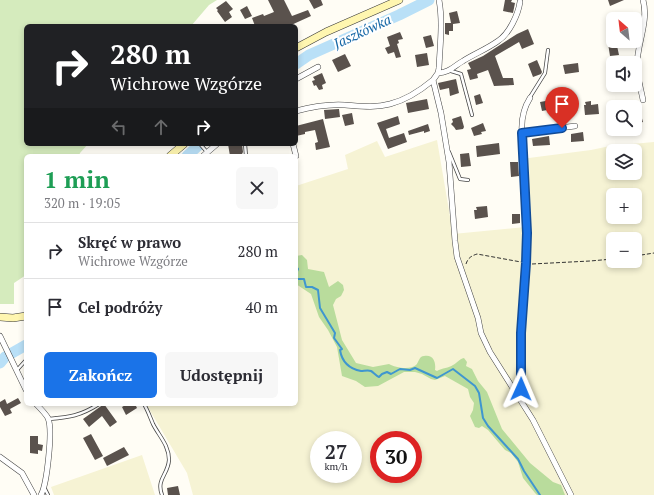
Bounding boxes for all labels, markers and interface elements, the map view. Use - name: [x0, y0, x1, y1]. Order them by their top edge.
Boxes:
- water label: Jaszkówka: [329, 9, 394, 53]
- north arrow: [606, 12, 642, 48]
- map controls: [606, 12, 642, 268]
- text: 280 m: [110, 35, 191, 72]
- icon: right: [44, 40, 96, 92]
- button: sound: [606, 56, 642, 92]
- text: Wichrowe Wzgórze: [110, 71, 262, 95]
- pin: [545, 87, 579, 128]
- icon: arrive: [551, 93, 573, 115]
- button: search: [606, 100, 642, 136]
- icon: left: [108, 116, 130, 138]
- icon: ahead: [150, 116, 172, 138]
- icon: right: [192, 116, 214, 138]
- button: layers: [606, 144, 642, 180]
- text: 1 min: [44, 163, 110, 195]
- button: close: [236, 167, 278, 209]
- button: +: [606, 188, 642, 224]
- text: 320 m · 19:05: [44, 194, 121, 212]
- text: Skręć w prawo: [78, 232, 181, 252]
- button: −: [606, 232, 642, 268]
- icon: right: [44, 240, 66, 262]
- text: 280 m: [237, 241, 278, 261]
- text: Wichrowe Wzgórze: [78, 252, 188, 270]
- icon: arrive: [44, 296, 66, 318]
- text: Cel podróży: [78, 297, 162, 317]
- text: 40 m: [245, 297, 278, 317]
- button: Zakończ: [44, 352, 157, 398]
- button: Udostępnij: [165, 352, 278, 398]
- position arrow: [500, 368, 542, 410]
- speed limit sign: 30: [370, 431, 422, 483]
- text: 27: [325, 438, 347, 465]
- text: km/h: [324, 460, 348, 473]

